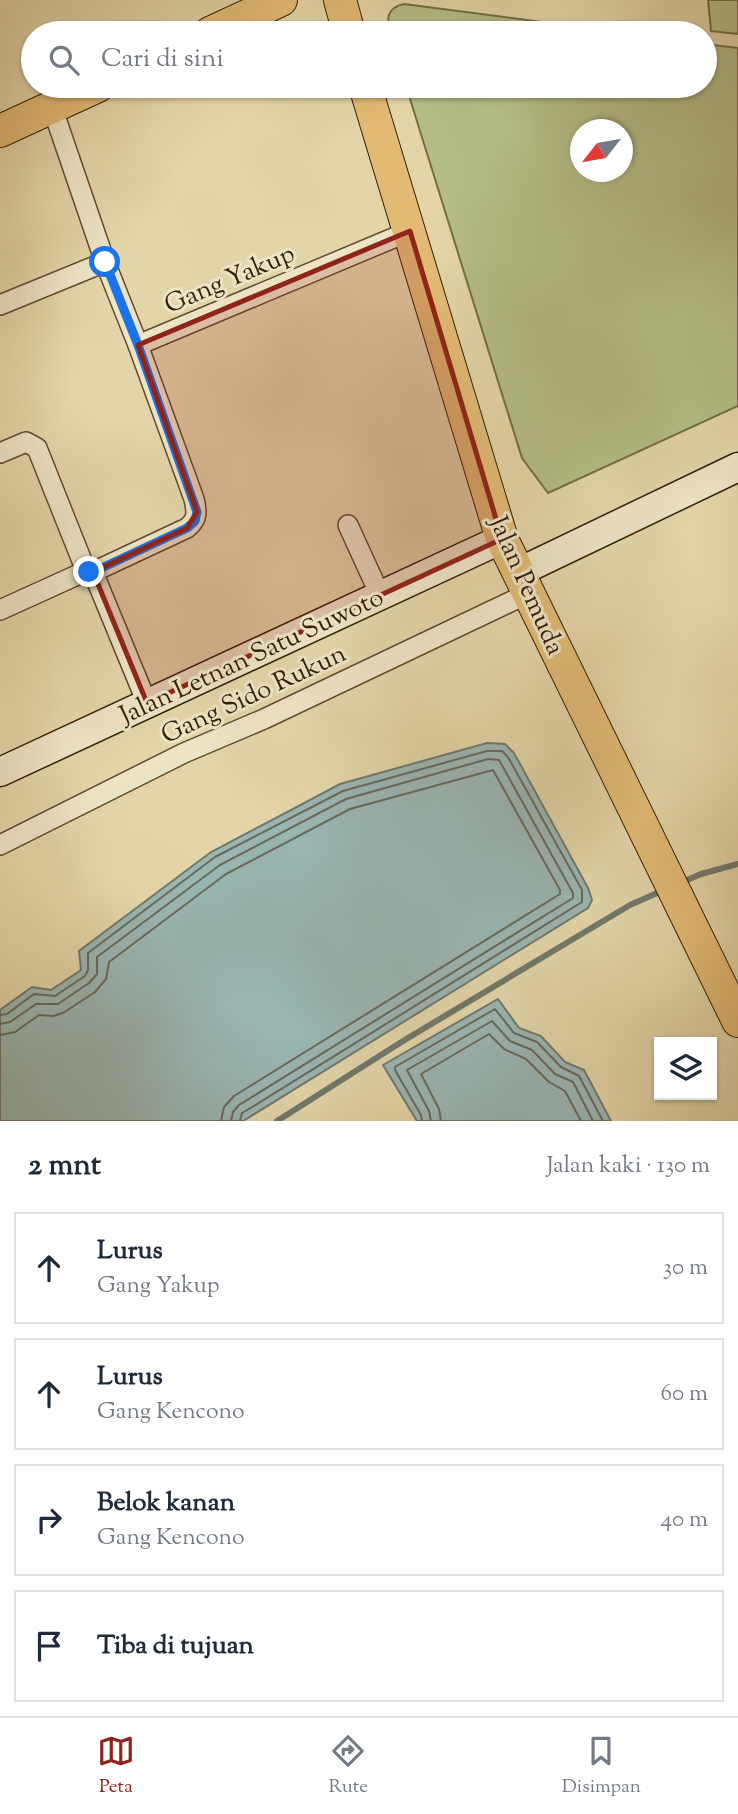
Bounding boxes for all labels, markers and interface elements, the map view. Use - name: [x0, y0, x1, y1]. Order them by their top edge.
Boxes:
- search box: [21, 21, 717, 98]
- icon: search: [45, 41, 83, 79]
- text: Cari di sini: [101, 41, 224, 78]
- north arrow: [570, 119, 633, 182]
- street label: Gang Yakup: [159, 236, 301, 324]
- route start: [89, 246, 120, 277]
- street label: Jalan Pemuda: [478, 509, 573, 661]
- route end: [73, 556, 104, 587]
- street label: Jalan Letnan Satu Suwoto: [112, 580, 390, 736]
- street label: Gang Sido Rukun: [155, 636, 353, 754]
- map controls: [654, 1037, 717, 1100]
- button: layers: [654, 1037, 717, 1100]
- text: 2 mnt: [28, 1145, 101, 1188]
- text: Jalan kaki · 130 m: [546, 1150, 710, 1183]
- text: Lurus: [97, 1233, 163, 1270]
- icon: ahead: [30, 1249, 68, 1287]
- text: 30 m: [663, 1252, 708, 1285]
- text: Gang Yakup: [97, 1270, 219, 1303]
- text: Lurus: [97, 1359, 163, 1396]
- icon: ahead: [30, 1375, 68, 1413]
- text: 60 m: [660, 1378, 708, 1411]
- text: Gang Kencono: [97, 1396, 245, 1429]
- text: Belok kanan: [97, 1485, 235, 1522]
- icon: right: [30, 1501, 68, 1539]
- text: 40 m: [661, 1504, 708, 1537]
- text: Gang Kencono: [97, 1522, 245, 1555]
- icon: arrive: [30, 1627, 68, 1665]
- text: Tiba di tujuan: [97, 1628, 254, 1665]
- tab: Peta: [97, 1732, 135, 1801]
- tab: Rute: [329, 1732, 368, 1801]
- tab: Disimpan: [562, 1732, 641, 1801]

